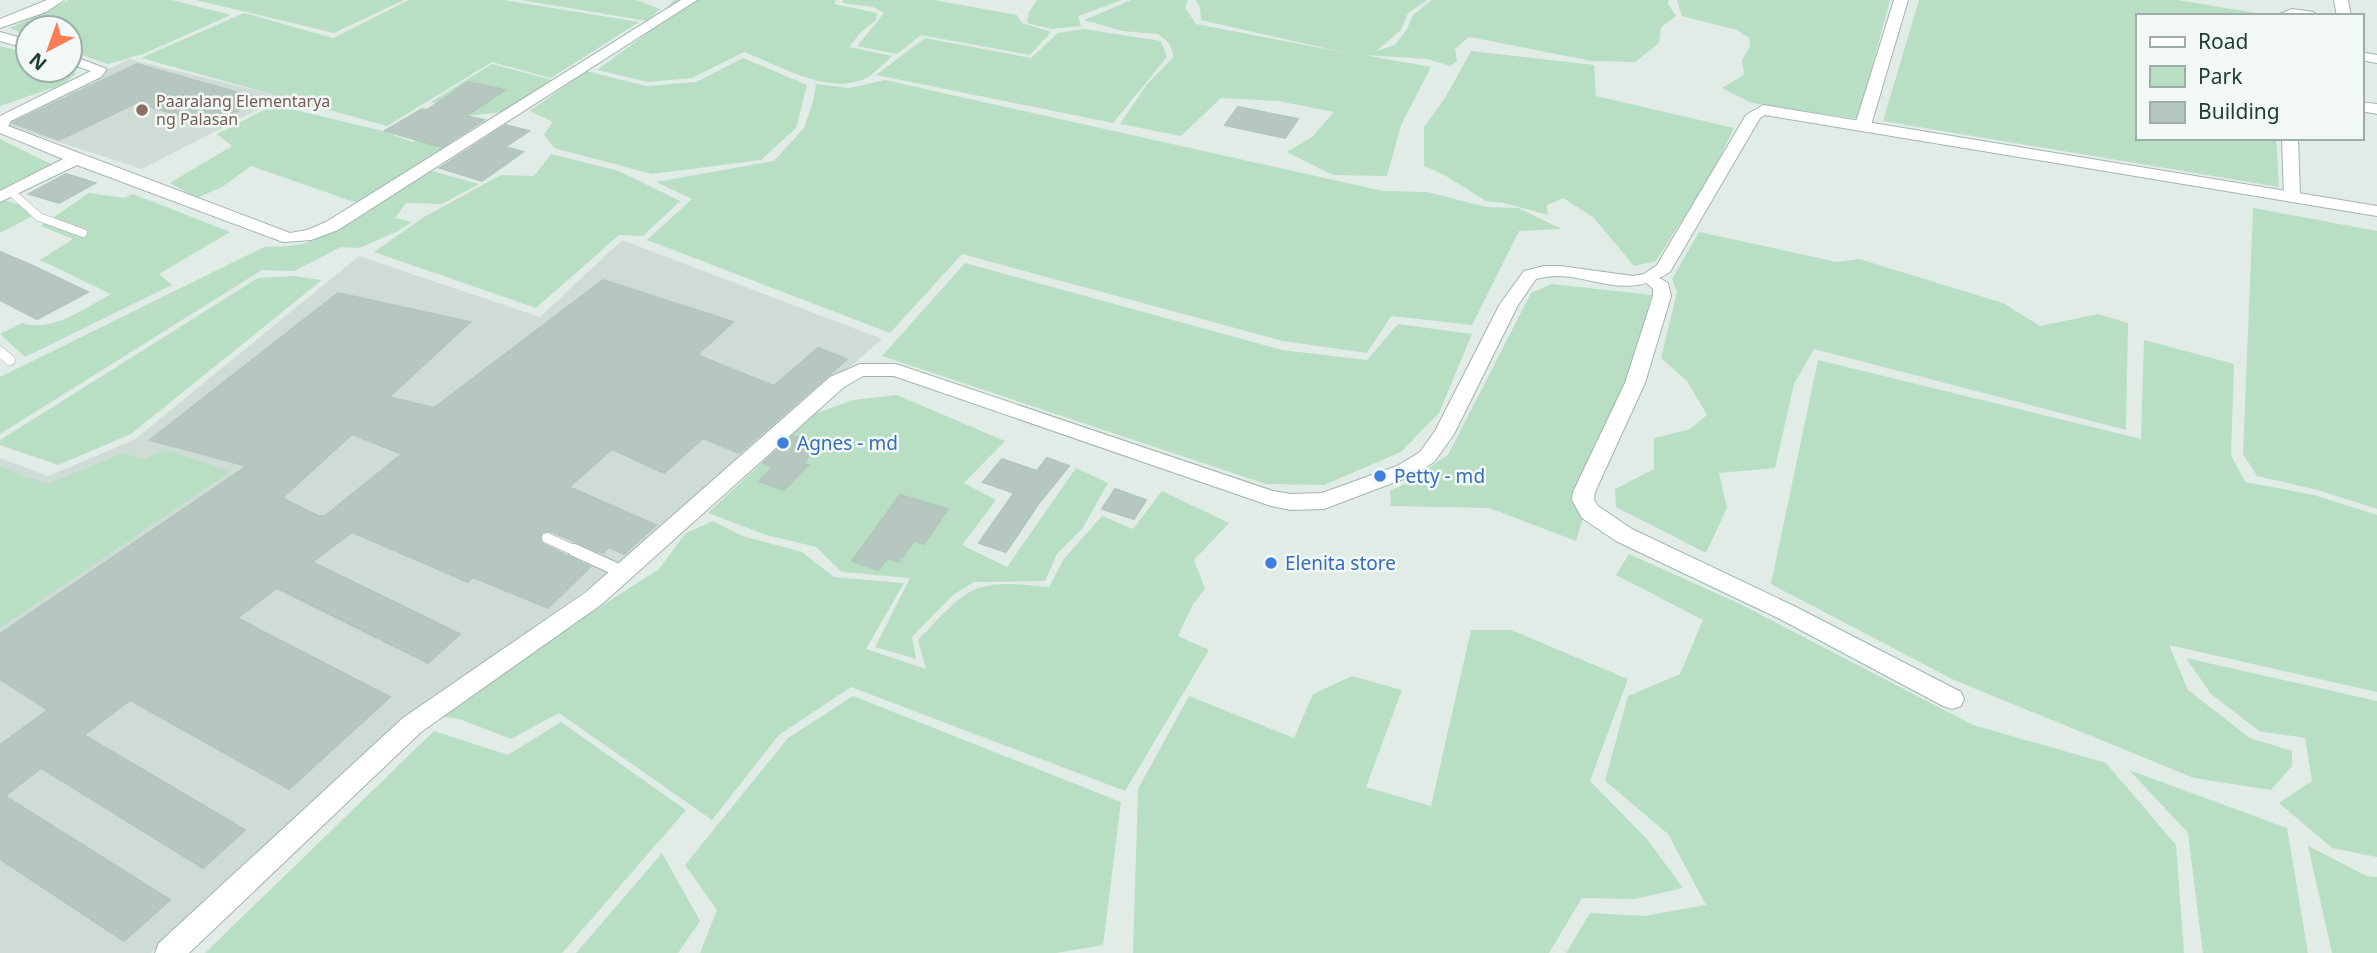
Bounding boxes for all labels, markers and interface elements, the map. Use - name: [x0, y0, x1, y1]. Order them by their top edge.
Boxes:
- north arrow: [14, 14, 84, 84]
- legend: [2136, 14, 2363, 140]
- text: Road: [2198, 27, 2248, 55]
- text: N: [23, 47, 52, 77]
- text: Park: [2198, 62, 2243, 90]
- place label: Paaralang Elementarya ng Palasan: [156, 90, 330, 130]
- text: Building: [2198, 97, 2280, 125]
- marker: Paaralang Elementarya ng Palasan: [134, 102, 150, 118]
- place label: Agnes - md: [797, 430, 898, 456]
- marker: Agnes - md: [775, 435, 791, 451]
- place label: Petty - md: [1394, 463, 1485, 489]
- marker: Petty - md: [1372, 468, 1388, 484]
- place label: Elenita store: [1285, 550, 1396, 576]
- marker: Elenita store: [1263, 555, 1279, 571]

